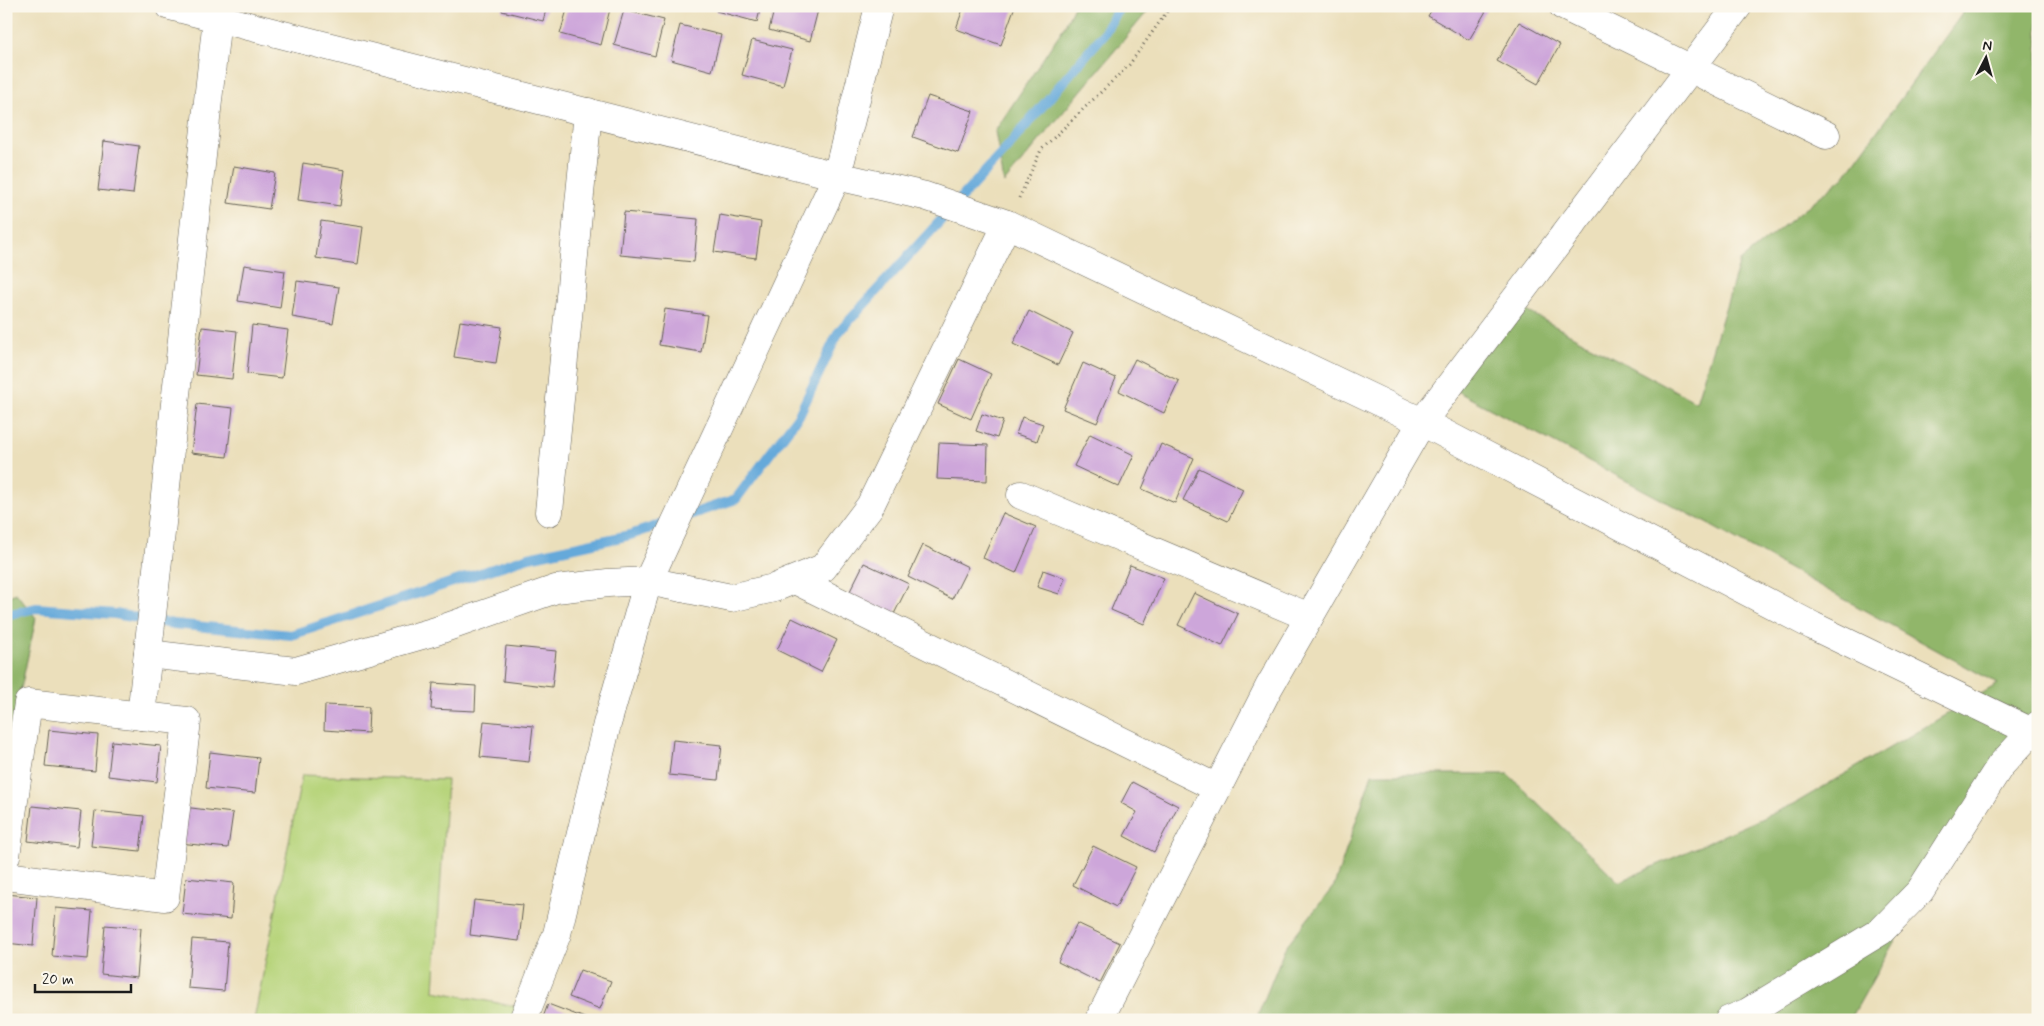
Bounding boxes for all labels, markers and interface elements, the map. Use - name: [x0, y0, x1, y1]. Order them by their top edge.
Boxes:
- north arrow: [1962, 32, 2012, 82]
- text: N: [1982, 37, 1993, 56]
- scale bar: [35, 961, 131, 993]
- text: 20 m: [42, 970, 74, 990]

